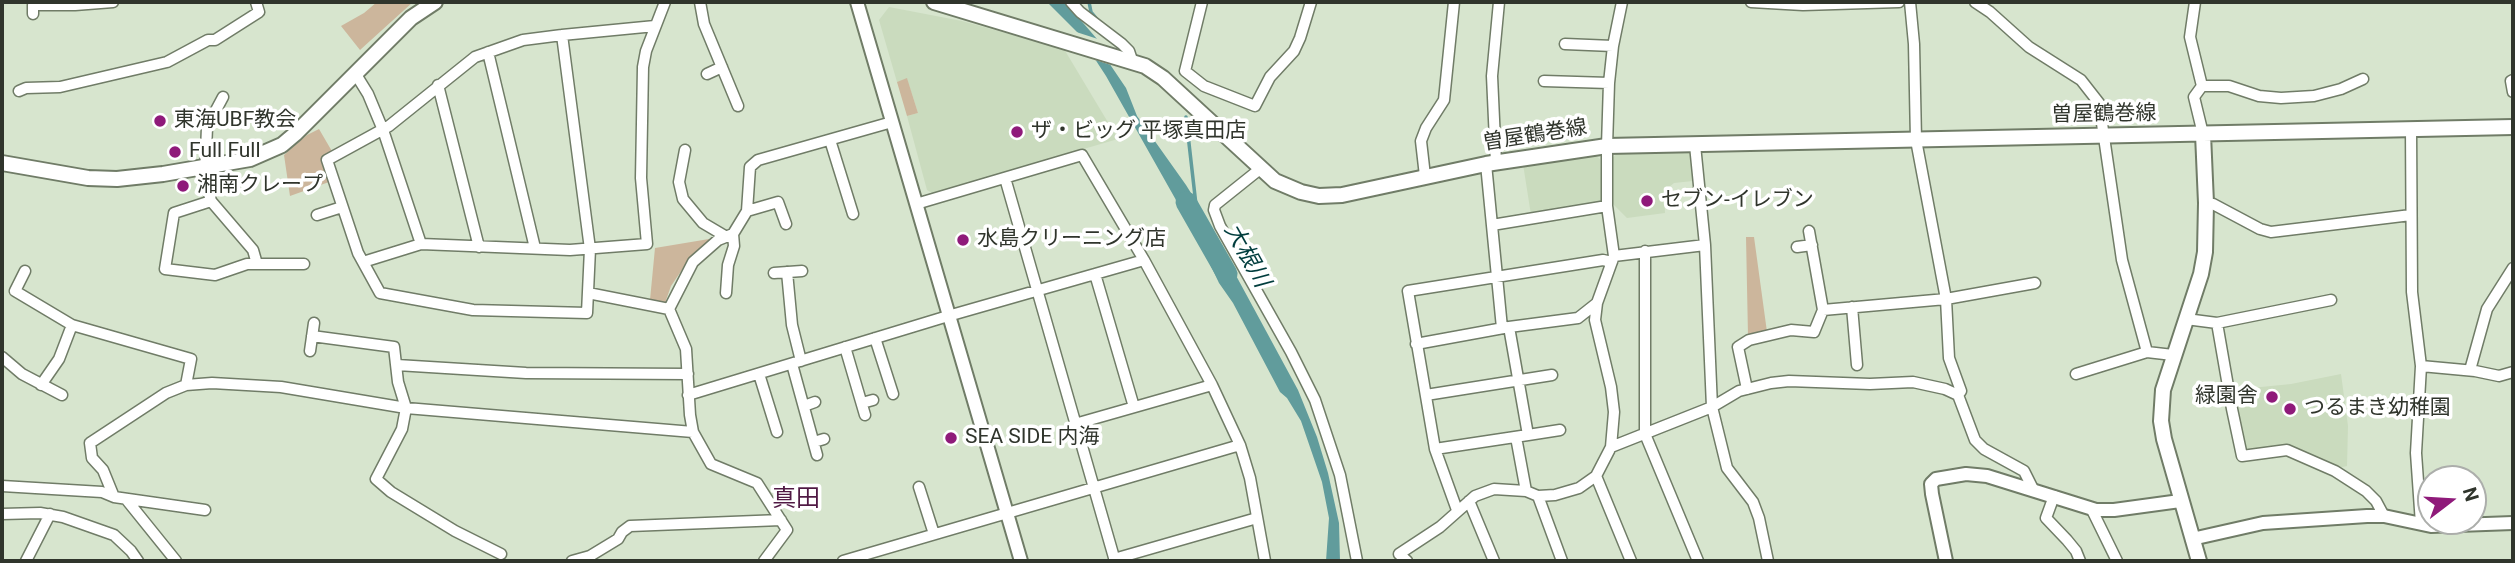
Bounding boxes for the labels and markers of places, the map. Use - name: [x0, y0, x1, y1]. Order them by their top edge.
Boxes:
- place label: 東海UBF教会: [174, 108, 296, 134]
- marker: 東海UBF教会: [152, 113, 168, 129]
- place label: ザ・ビッグ 平塚真田店: [1031, 119, 1246, 145]
- marker: ザ・ビッグ 平塚真田店: [1009, 124, 1025, 140]
- place label: Full Full: [189, 139, 261, 165]
- marker: Full Full: [167, 144, 183, 160]
- place label: 湘南クレープ: [197, 173, 323, 199]
- marker: 湘南クレープ: [175, 178, 191, 194]
- place label: セブン-イレブン: [1661, 188, 1814, 214]
- marker: セブン-イレブン: [1639, 193, 1655, 209]
- place label: 水島クリーニング店: [977, 227, 1166, 253]
- marker: 水島クリーニング店: [955, 232, 971, 248]
- place label: 緑園舎: [2195, 384, 2258, 410]
- marker: 緑園舎: [2264, 389, 2280, 405]
- place label: つるまき幼稚園: [2304, 396, 2451, 422]
- marker: つるまき幼稚園: [2282, 401, 2298, 417]
- place label: SEA SIDE 内海: [965, 425, 1099, 451]
- marker: SEA SIDE 内海: [943, 430, 959, 446]

